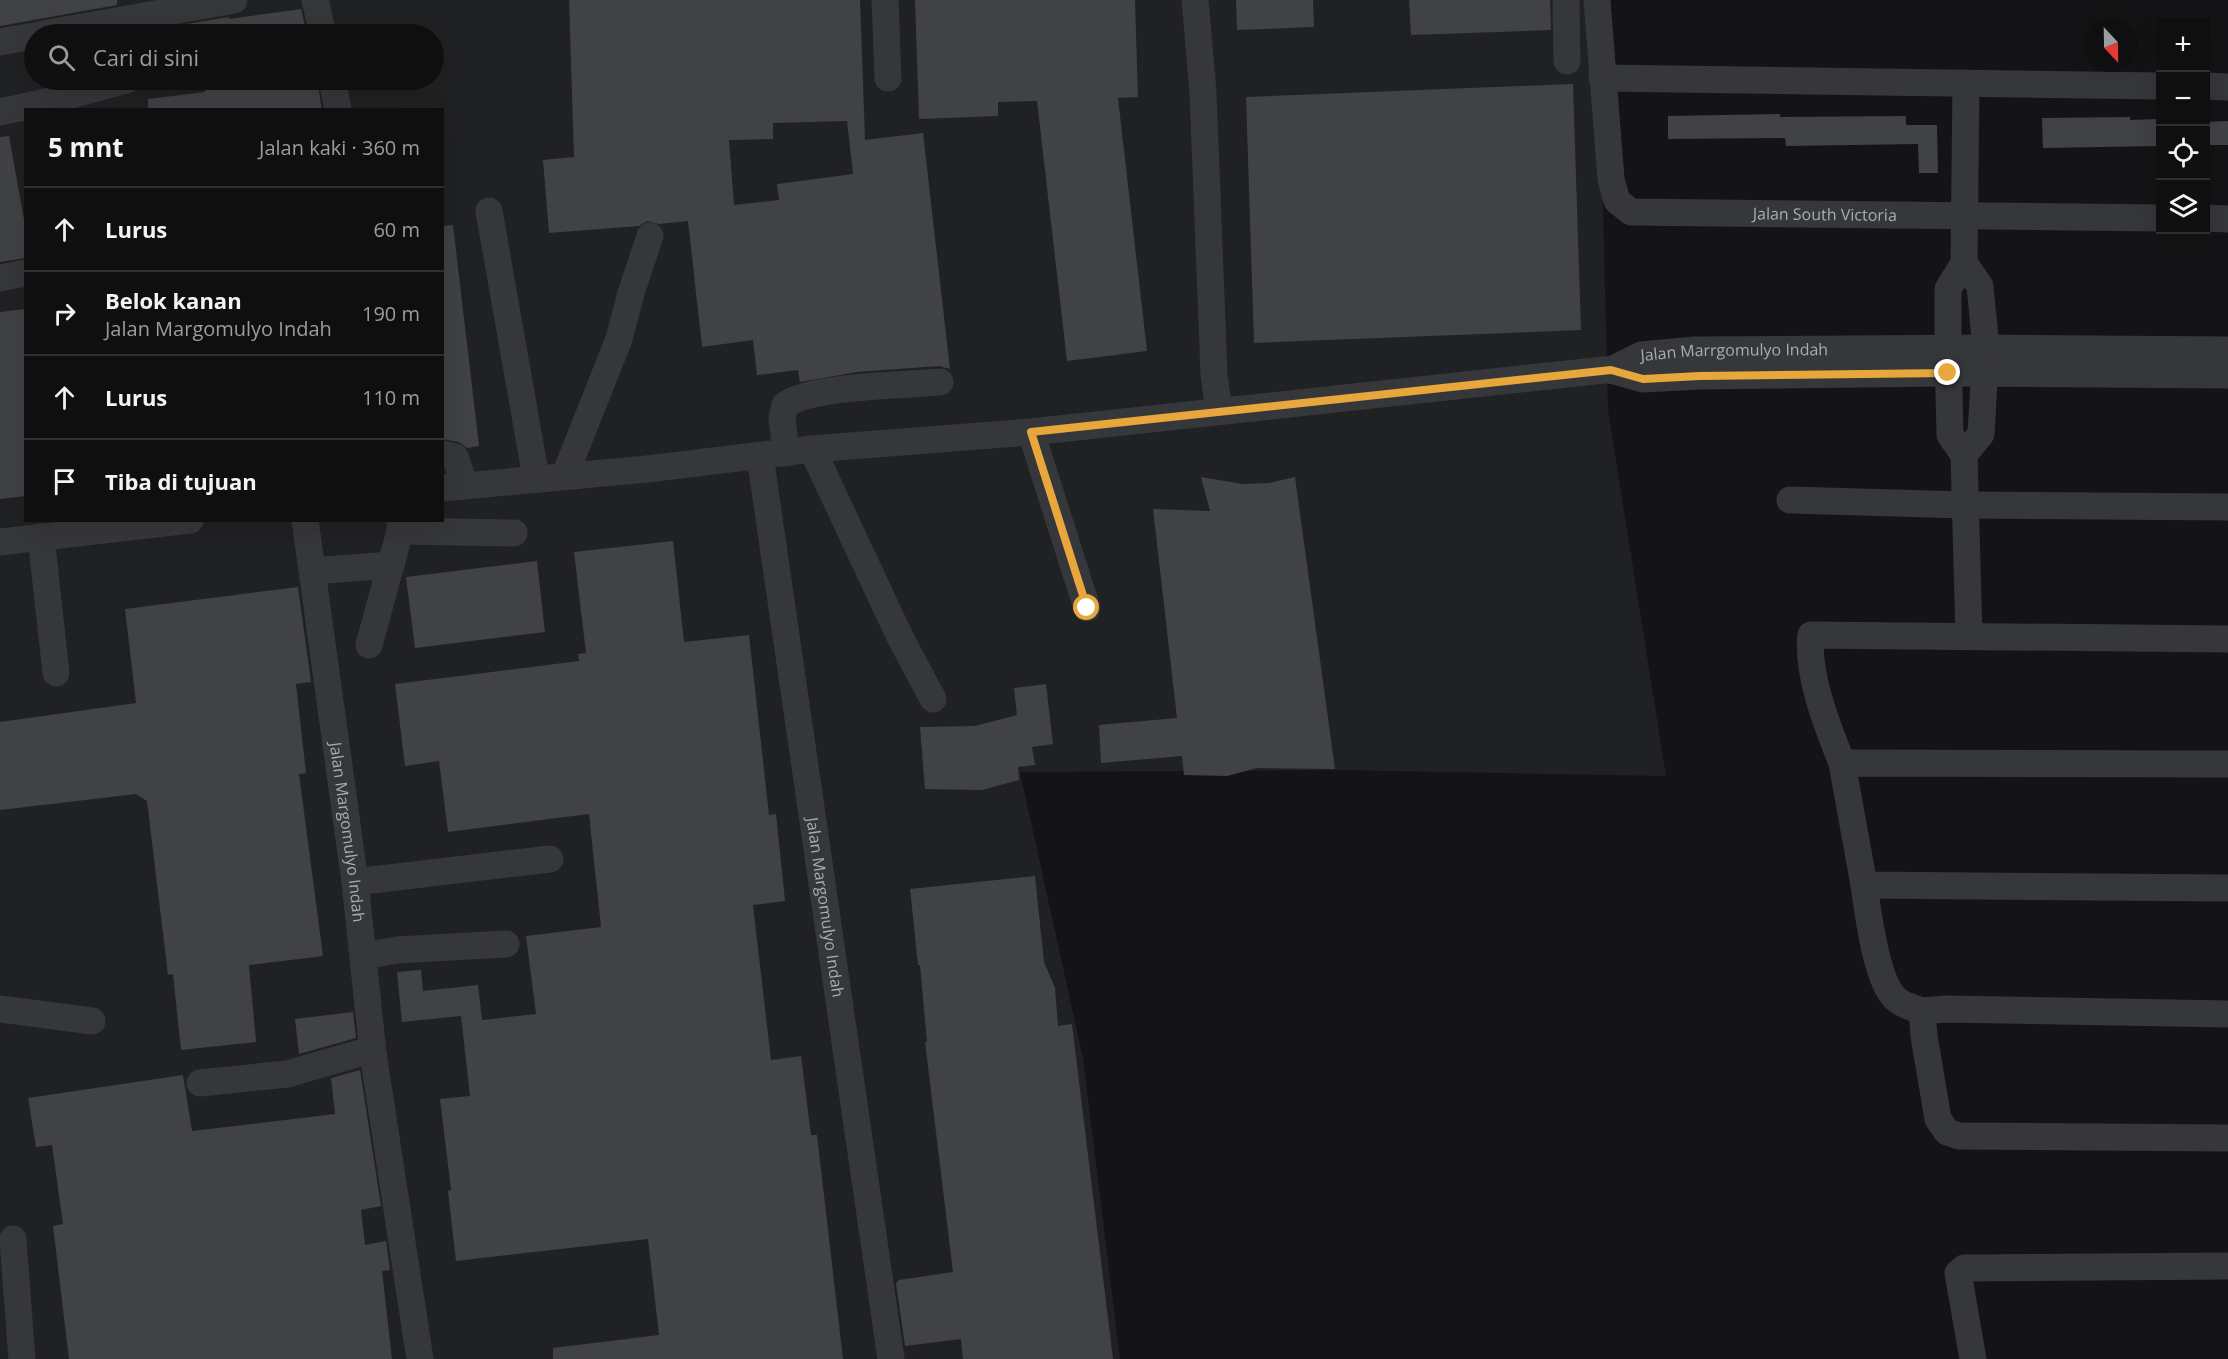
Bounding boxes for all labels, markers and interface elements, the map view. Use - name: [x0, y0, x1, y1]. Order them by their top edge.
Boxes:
- north arrow: [2084, 18, 2138, 72]
- map controls: [2156, 18, 2210, 234]
- button: +: [2156, 18, 2210, 72]
- search box: [24, 24, 444, 90]
- icon: search: [45, 41, 78, 74]
- text: Cari di sini: [93, 42, 199, 72]
- button: −: [2156, 72, 2210, 126]
- button: locate: [2156, 126, 2210, 180]
- text: 5 mnt: [48, 129, 124, 165]
- text: Jalan kaki · 360 m: [259, 134, 420, 161]
- button: layers: [2156, 180, 2210, 234]
- street label: Jalan South Victoria: [1751, 202, 1897, 226]
- icon: ahead: [48, 213, 81, 246]
- text: Lurus: [105, 214, 167, 244]
- text: 60 m: [373, 216, 420, 243]
- text: Belok kanan: [105, 285, 242, 315]
- icon: right: [48, 297, 81, 330]
- text: 190 m: [362, 300, 420, 327]
- text: Jalan Margomulyo Indah: [105, 315, 332, 342]
- street label: Jalan Marrgomulyo Indah: [1637, 338, 1828, 366]
- route end: [1934, 359, 1960, 385]
- icon: ahead: [48, 381, 81, 414]
- text: Lurus: [105, 382, 167, 412]
- text: 110 m: [362, 384, 420, 411]
- icon: arrive: [48, 465, 81, 498]
- text: Tiba di tujuan: [105, 466, 257, 496]
- route start: [1073, 594, 1099, 620]
- street label: Jalan Margomulyo Indah: [325, 739, 370, 923]
- street label: Jalan Margomulyo Indah: [801, 814, 849, 999]

